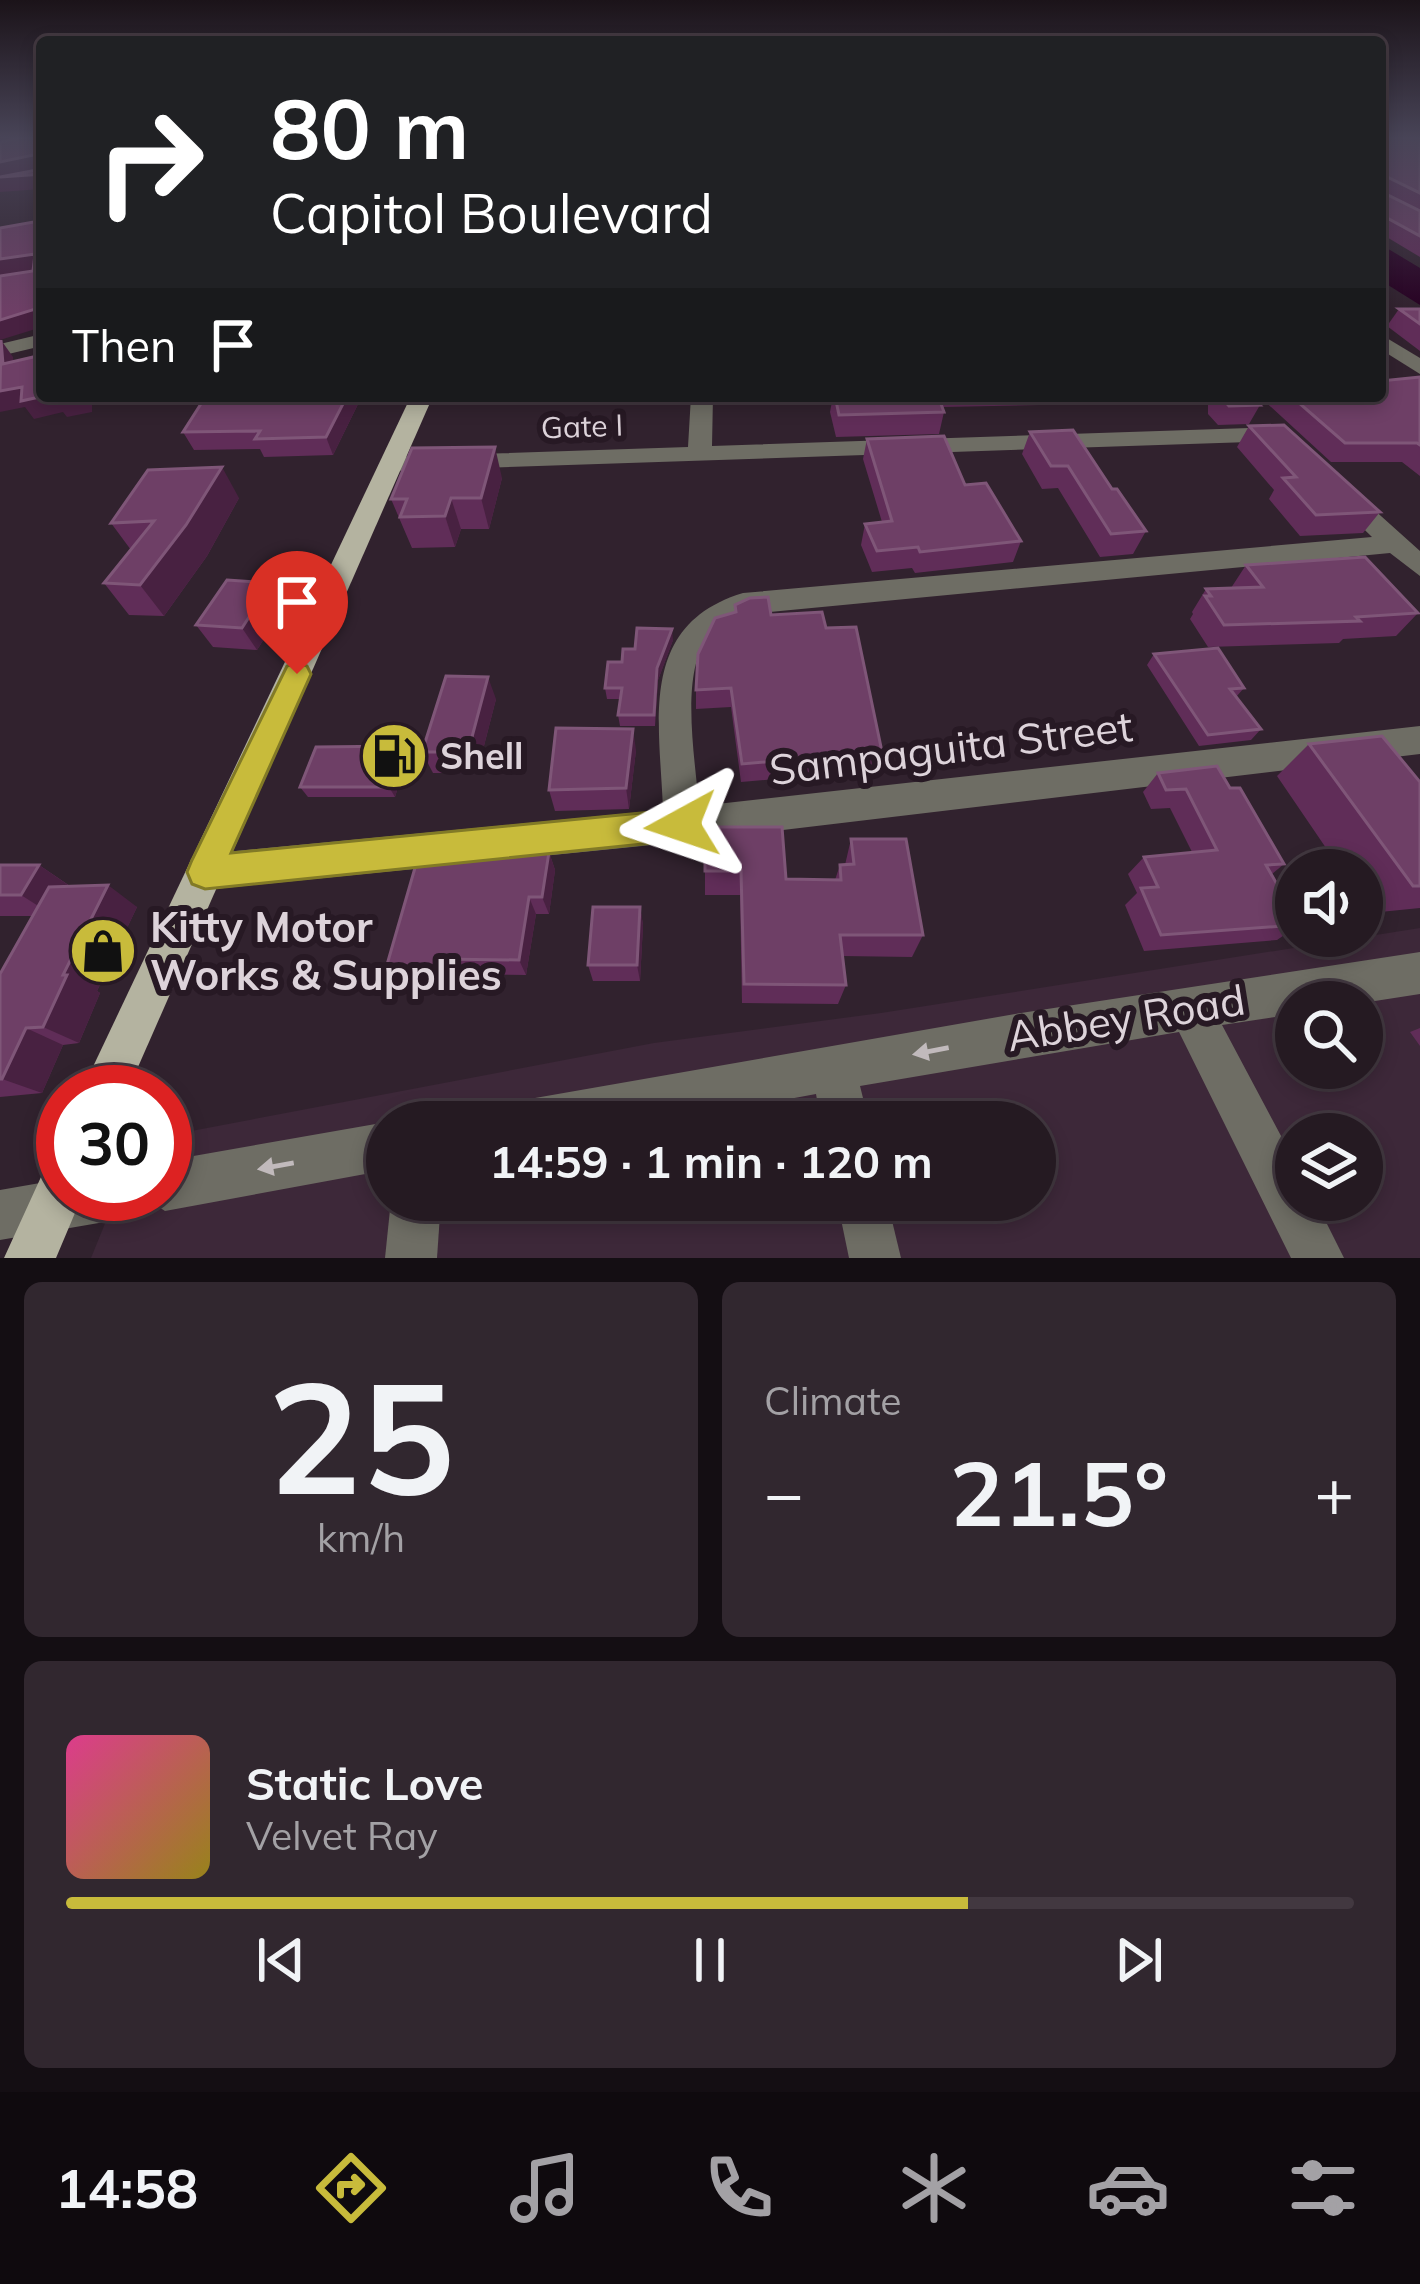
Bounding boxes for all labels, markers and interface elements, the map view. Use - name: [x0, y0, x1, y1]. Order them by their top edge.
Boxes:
- text: 80 m: [270, 75, 469, 180]
- icon: right: [72, 84, 228, 240]
- text: Capitol Boulevard: [270, 179, 713, 247]
- icon: arrive: [200, 312, 266, 378]
- text: Then: [72, 317, 176, 373]
- street label: Gate I: [540, 406, 624, 446]
- pin: [246, 551, 348, 674]
- icon: arrive: [264, 569, 330, 635]
- street label: Sampaguita Street: [766, 699, 1135, 796]
- fuel station icon: Shell: [359, 721, 429, 791]
- place label: Shell: [440, 733, 523, 778]
- position arrow: [619, 762, 745, 888]
- map controls: [1275, 849, 1383, 1221]
- button: sound: [1275, 849, 1383, 957]
- place label: Kitty Motor Works & Supplies: [150, 900, 502, 1001]
- shop icon: Kitty Motor Works & Supplies: [68, 916, 138, 986]
- street label: Abbey Road: [1003, 973, 1249, 1062]
- button: search: [1275, 981, 1383, 1089]
- one-way arrow: [912, 1043, 950, 1061]
- speed limit sign: 30: [36, 1065, 192, 1221]
- button: layers: [1275, 1113, 1383, 1221]
- text: 14:59 · 1 min · 120 m: [489, 1133, 933, 1189]
- one-way arrow: [257, 1157, 294, 1176]
- text: 25: [267, 1337, 455, 1533]
- text: Climate: [764, 1376, 902, 1425]
- text: 21.5°: [950, 1436, 1168, 1549]
- text: −: [764, 1451, 804, 1534]
- text: +: [1314, 1451, 1354, 1534]
- text: km/h: [317, 1513, 405, 1562]
- text: Static Love: [246, 1755, 483, 1811]
- text: Velvet Ray: [246, 1811, 438, 1860]
- icon: previous: [248, 1927, 314, 1993]
- icon: pause: [677, 1927, 743, 1993]
- icon: next: [1106, 1927, 1172, 1993]
- icon: directions: [309, 2146, 393, 2230]
- icon: music: [503, 2146, 587, 2230]
- icon: phone: [697, 2146, 781, 2230]
- icon: climate: [892, 2146, 976, 2230]
- icon: car: [1086, 2146, 1170, 2230]
- icon: filters: [1281, 2146, 1365, 2230]
- text: 14:58: [55, 2154, 198, 2222]

